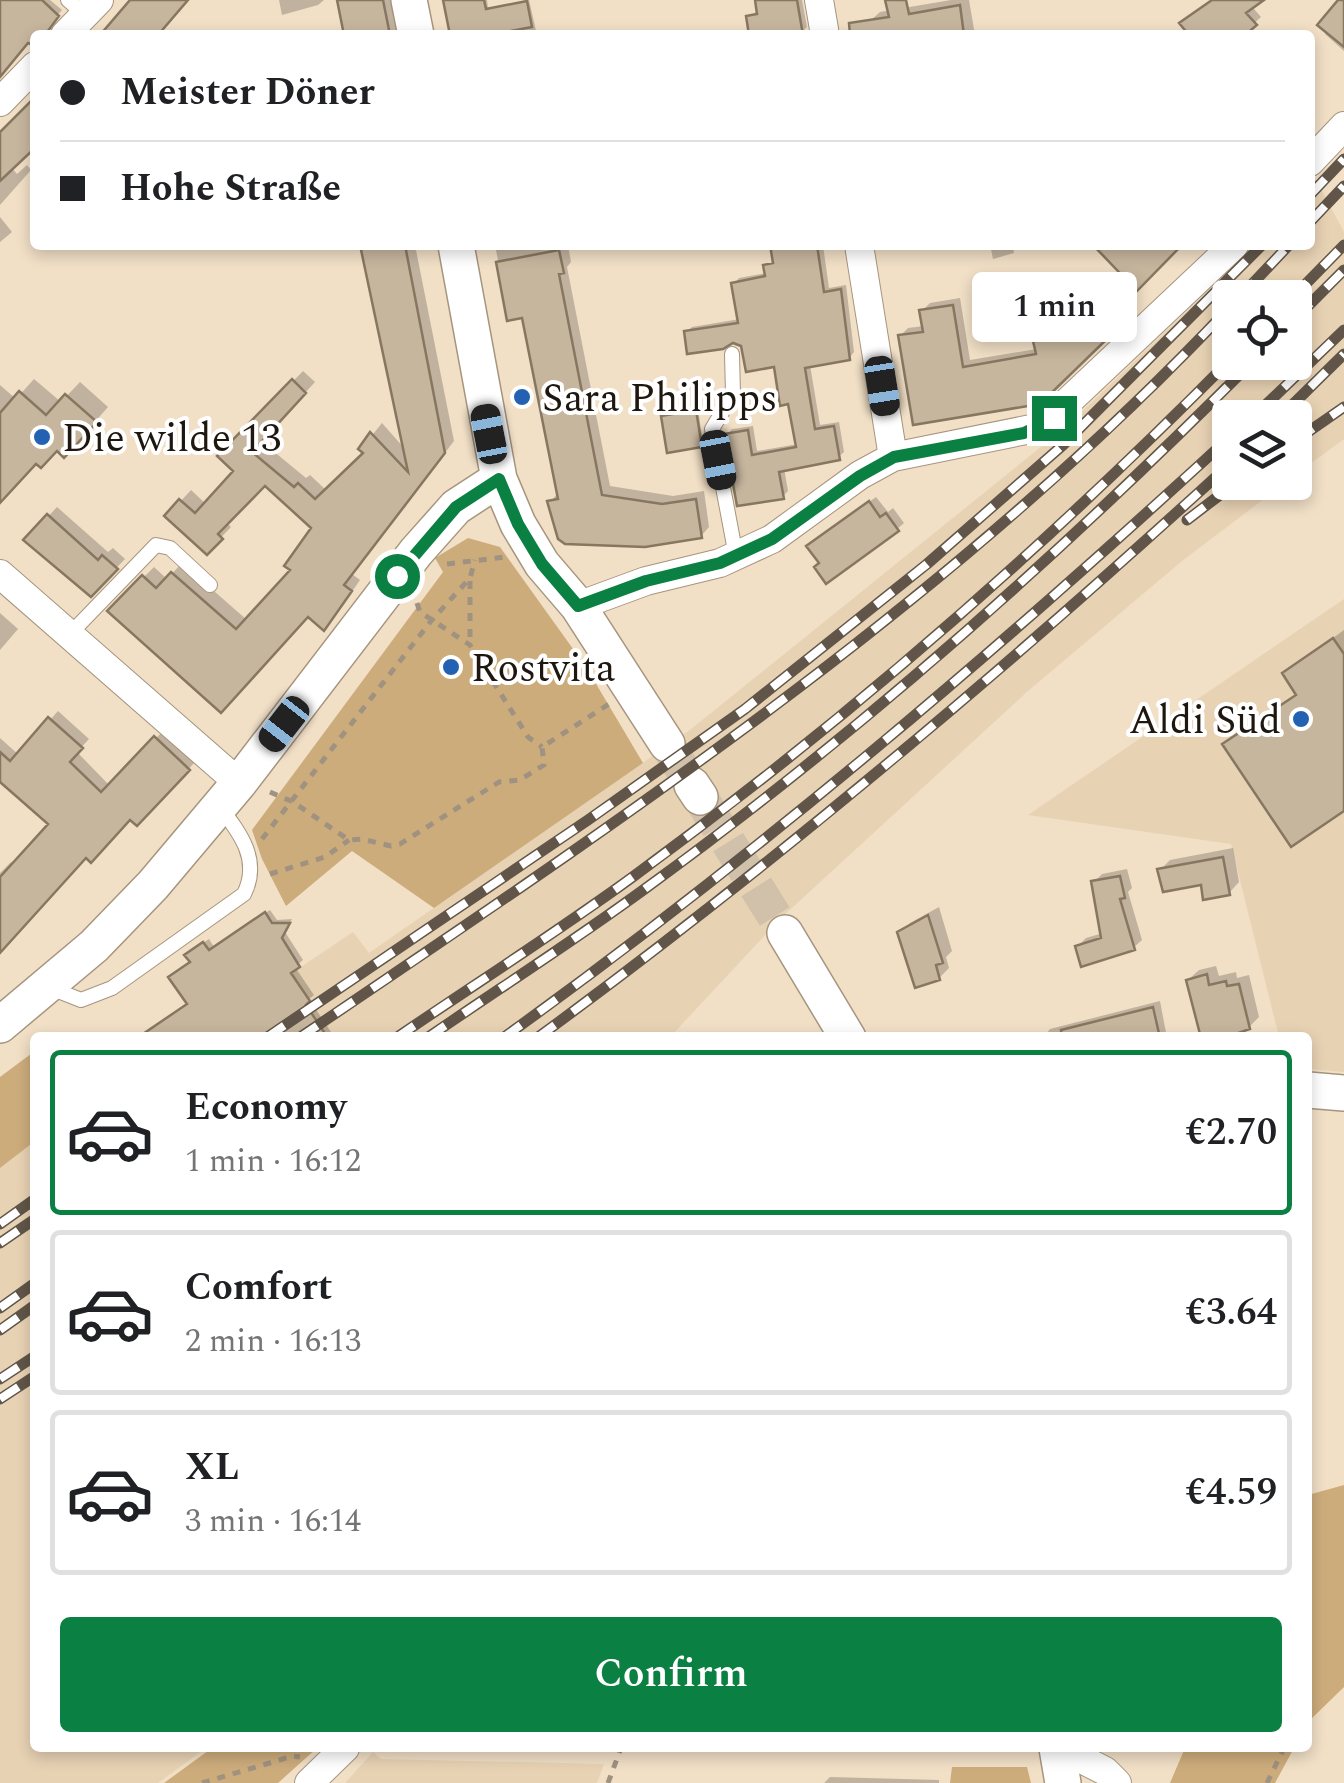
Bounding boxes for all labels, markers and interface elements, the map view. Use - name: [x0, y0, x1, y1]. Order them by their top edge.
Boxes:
- text: Meister Döner: [120, 64, 375, 122]
- text: Hohe Straße: [120, 160, 341, 218]
- callout: 1 min: [972, 273, 1136, 343]
- map controls: [1212, 280, 1312, 500]
- button: locate: [1212, 280, 1312, 380]
- text: 1 min: [1013, 282, 1096, 331]
- car: [862, 354, 902, 418]
- place label: Sara Philipps: [542, 369, 777, 430]
- marker: Sara Philipps: [511, 386, 533, 408]
- route end: [1032, 396, 1077, 441]
- button: layers: [1212, 400, 1312, 500]
- car: [469, 402, 509, 466]
- place label: Die wilde 13: [62, 409, 281, 470]
- marker: Die wilde 13: [31, 426, 53, 448]
- car: [698, 428, 738, 492]
- route start: [375, 554, 420, 599]
- place label: Rostvita: [471, 639, 616, 700]
- marker: Rostvita: [440, 656, 462, 678]
- car: [254, 691, 314, 757]
- place label: Aldi Süd: [1129, 691, 1281, 752]
- marker: Aldi Süd: [1290, 708, 1312, 730]
- text: Economy: [185, 1079, 346, 1137]
- icon: car: [65, 1088, 155, 1178]
- text: €2.70: [1186, 1104, 1277, 1162]
- text: 1 min · 16:12: [185, 1137, 361, 1186]
- text: Comfort: [185, 1259, 332, 1317]
- icon: car: [65, 1268, 155, 1358]
- text: €3.64: [1186, 1284, 1277, 1342]
- text: 2 min · 16:13: [185, 1317, 361, 1366]
- text: XL: [185, 1439, 239, 1497]
- icon: car: [65, 1448, 155, 1538]
- text: €4.59: [1186, 1464, 1277, 1522]
- text: 3 min · 16:14: [185, 1497, 361, 1546]
- button: Confirm: [60, 1617, 1282, 1732]

